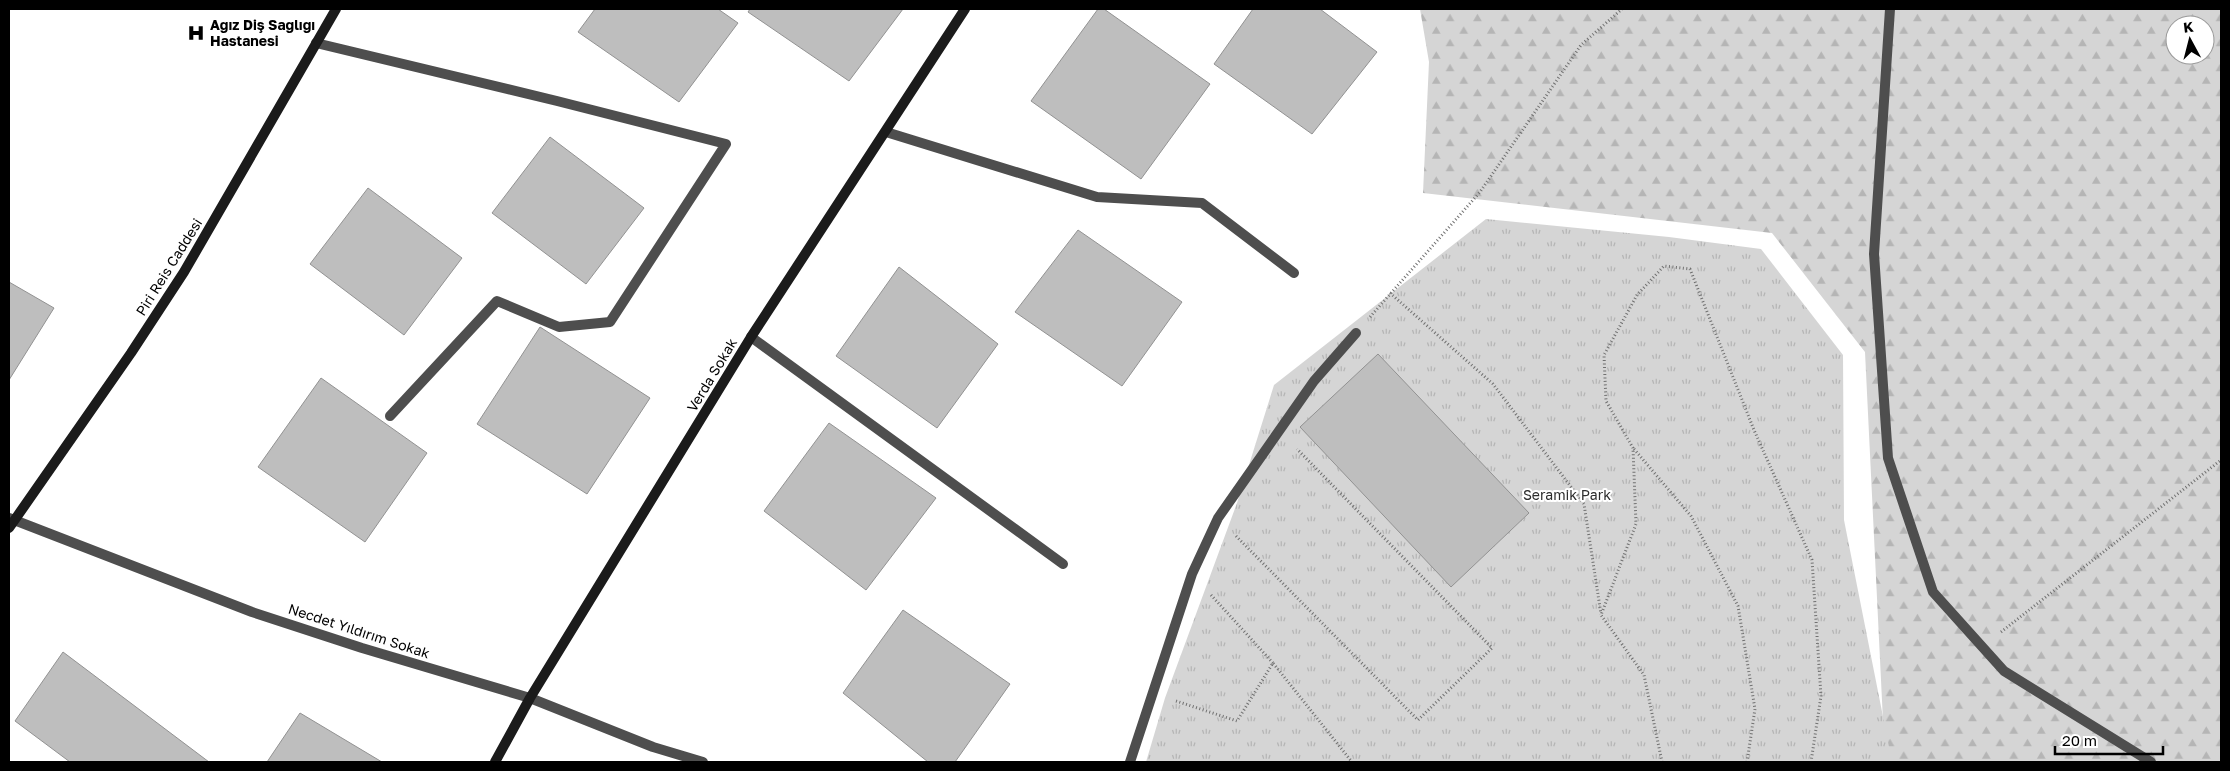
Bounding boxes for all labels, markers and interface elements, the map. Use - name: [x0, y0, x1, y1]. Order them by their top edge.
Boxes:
- north arrow: [2165, 15, 2215, 65]
- place label: Ağız Diş Sağlığı Hastanesi: [210, 16, 315, 49]
- text: K: [2182, 18, 2194, 36]
- hospital icon: Ağız Diş Sağlığı Hastanesi: [186, 23, 206, 43]
- street label: Piri Reis Caddesi: [132, 215, 205, 319]
- street label: Verda Sokak: [683, 335, 740, 415]
- park label: Seramik Park: [1523, 486, 1611, 503]
- street label: Necdet Yıldırım Sokak: [286, 600, 432, 661]
- scale bar: [2055, 724, 2162, 756]
- text: 20 m: [2062, 731, 2097, 749]

